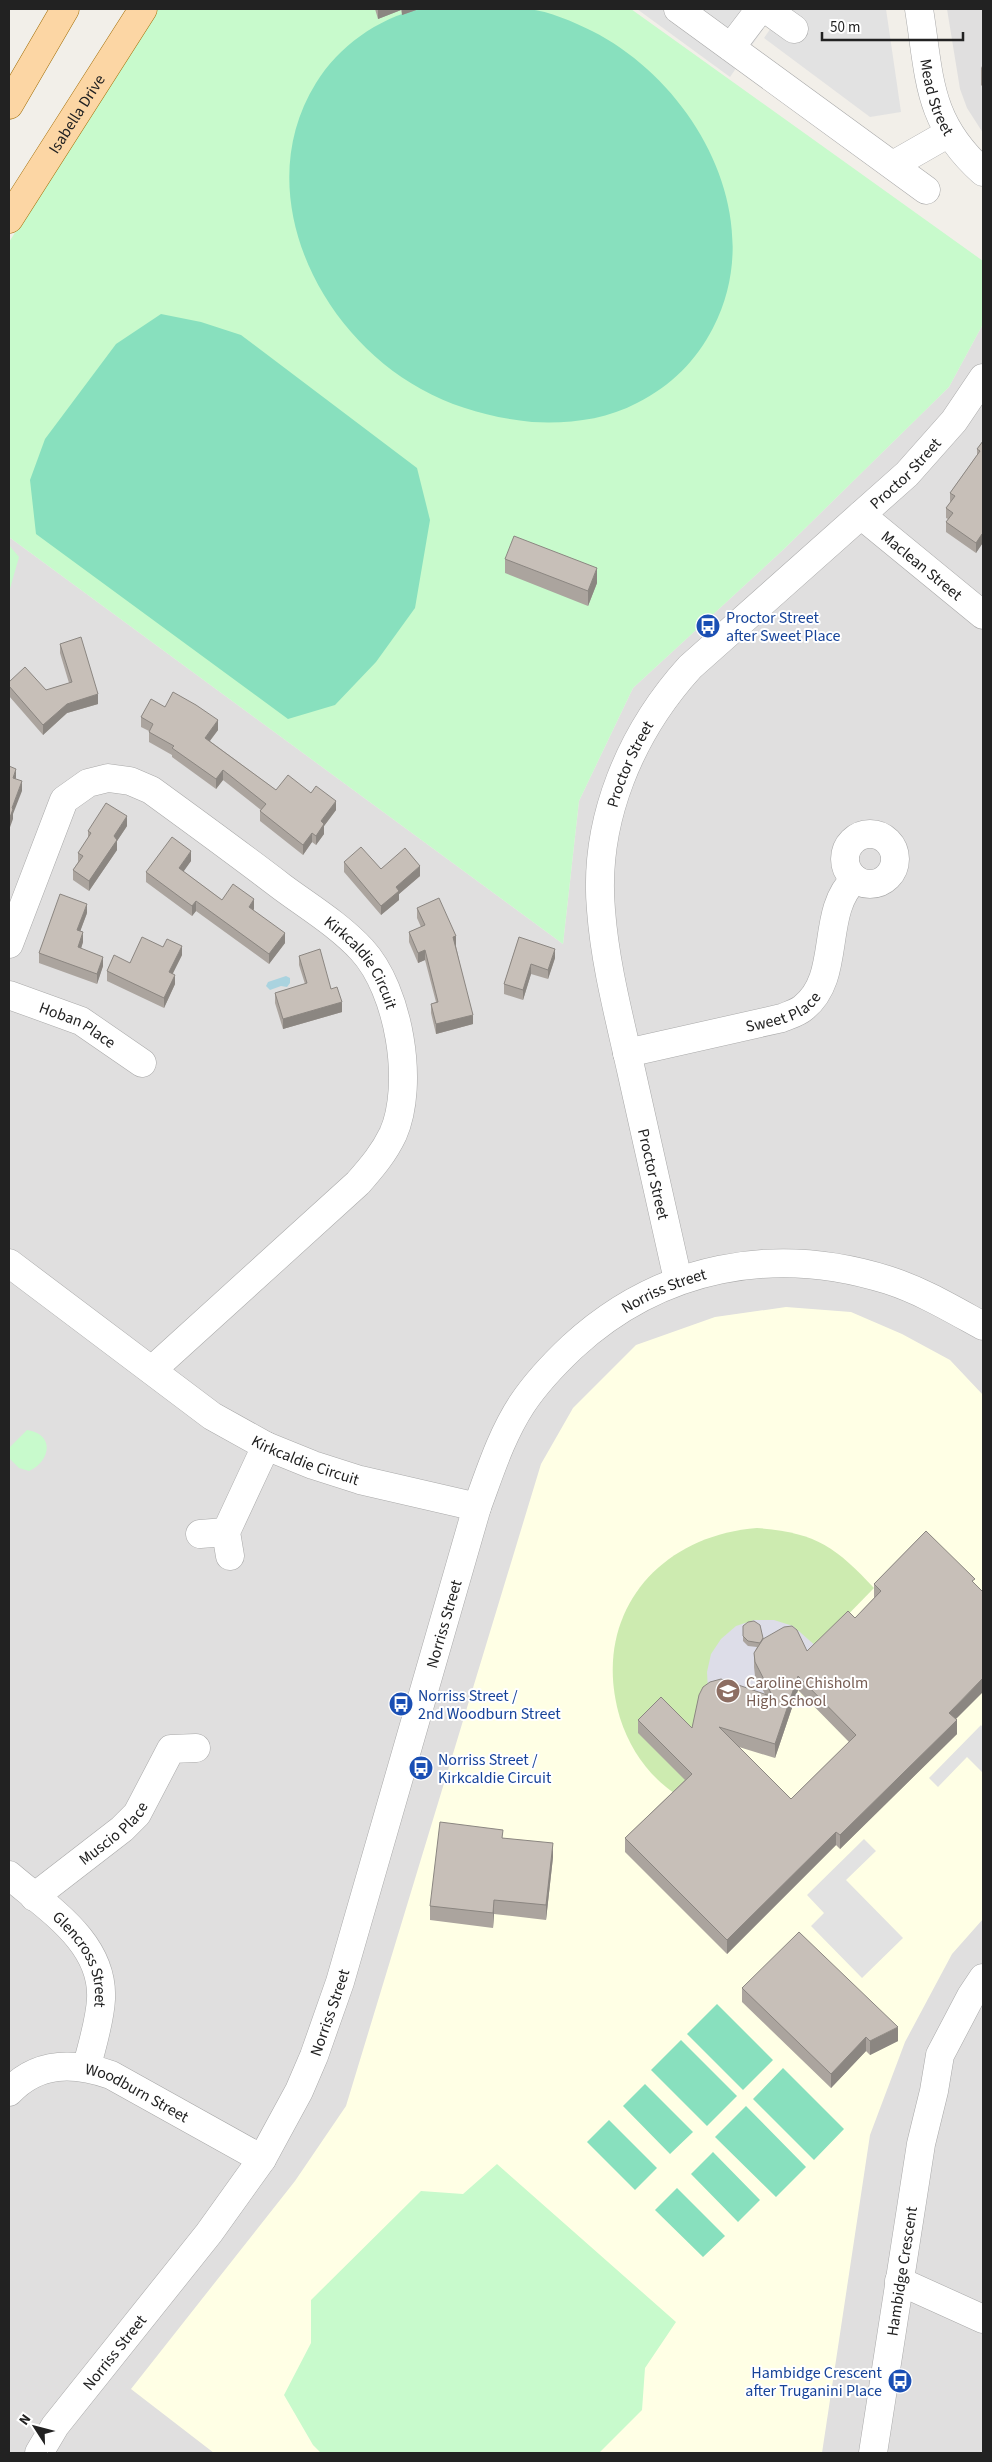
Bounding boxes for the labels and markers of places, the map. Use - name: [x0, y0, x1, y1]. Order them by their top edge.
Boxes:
- place label: Proctor Street after Sweet Place: [726, 607, 841, 647]
- bus stop icon: Proctor Street after Sweet Place: [695, 613, 721, 639]
- place label: Caroline Chisholm High School: [746, 1672, 868, 1712]
- school or university icon: Caroline Chisholm High School: [715, 1678, 741, 1704]
- place label: Norriss Street / 2nd Woodburn Street: [418, 1685, 561, 1725]
- bus stop icon: Norriss Street / 2nd Woodburn Street: [388, 1691, 414, 1717]
- place label: Norriss Street / Kirkcaldie Circuit: [438, 1749, 552, 1789]
- bus stop icon: Norriss Street / Kirkcaldie Circuit: [408, 1755, 434, 1781]
- place label: Hambidge Crescent after Truganini Place: [745, 2362, 883, 2402]
- bus stop icon: Hambidge Crescent after Truganini Place: [887, 2368, 913, 2394]

